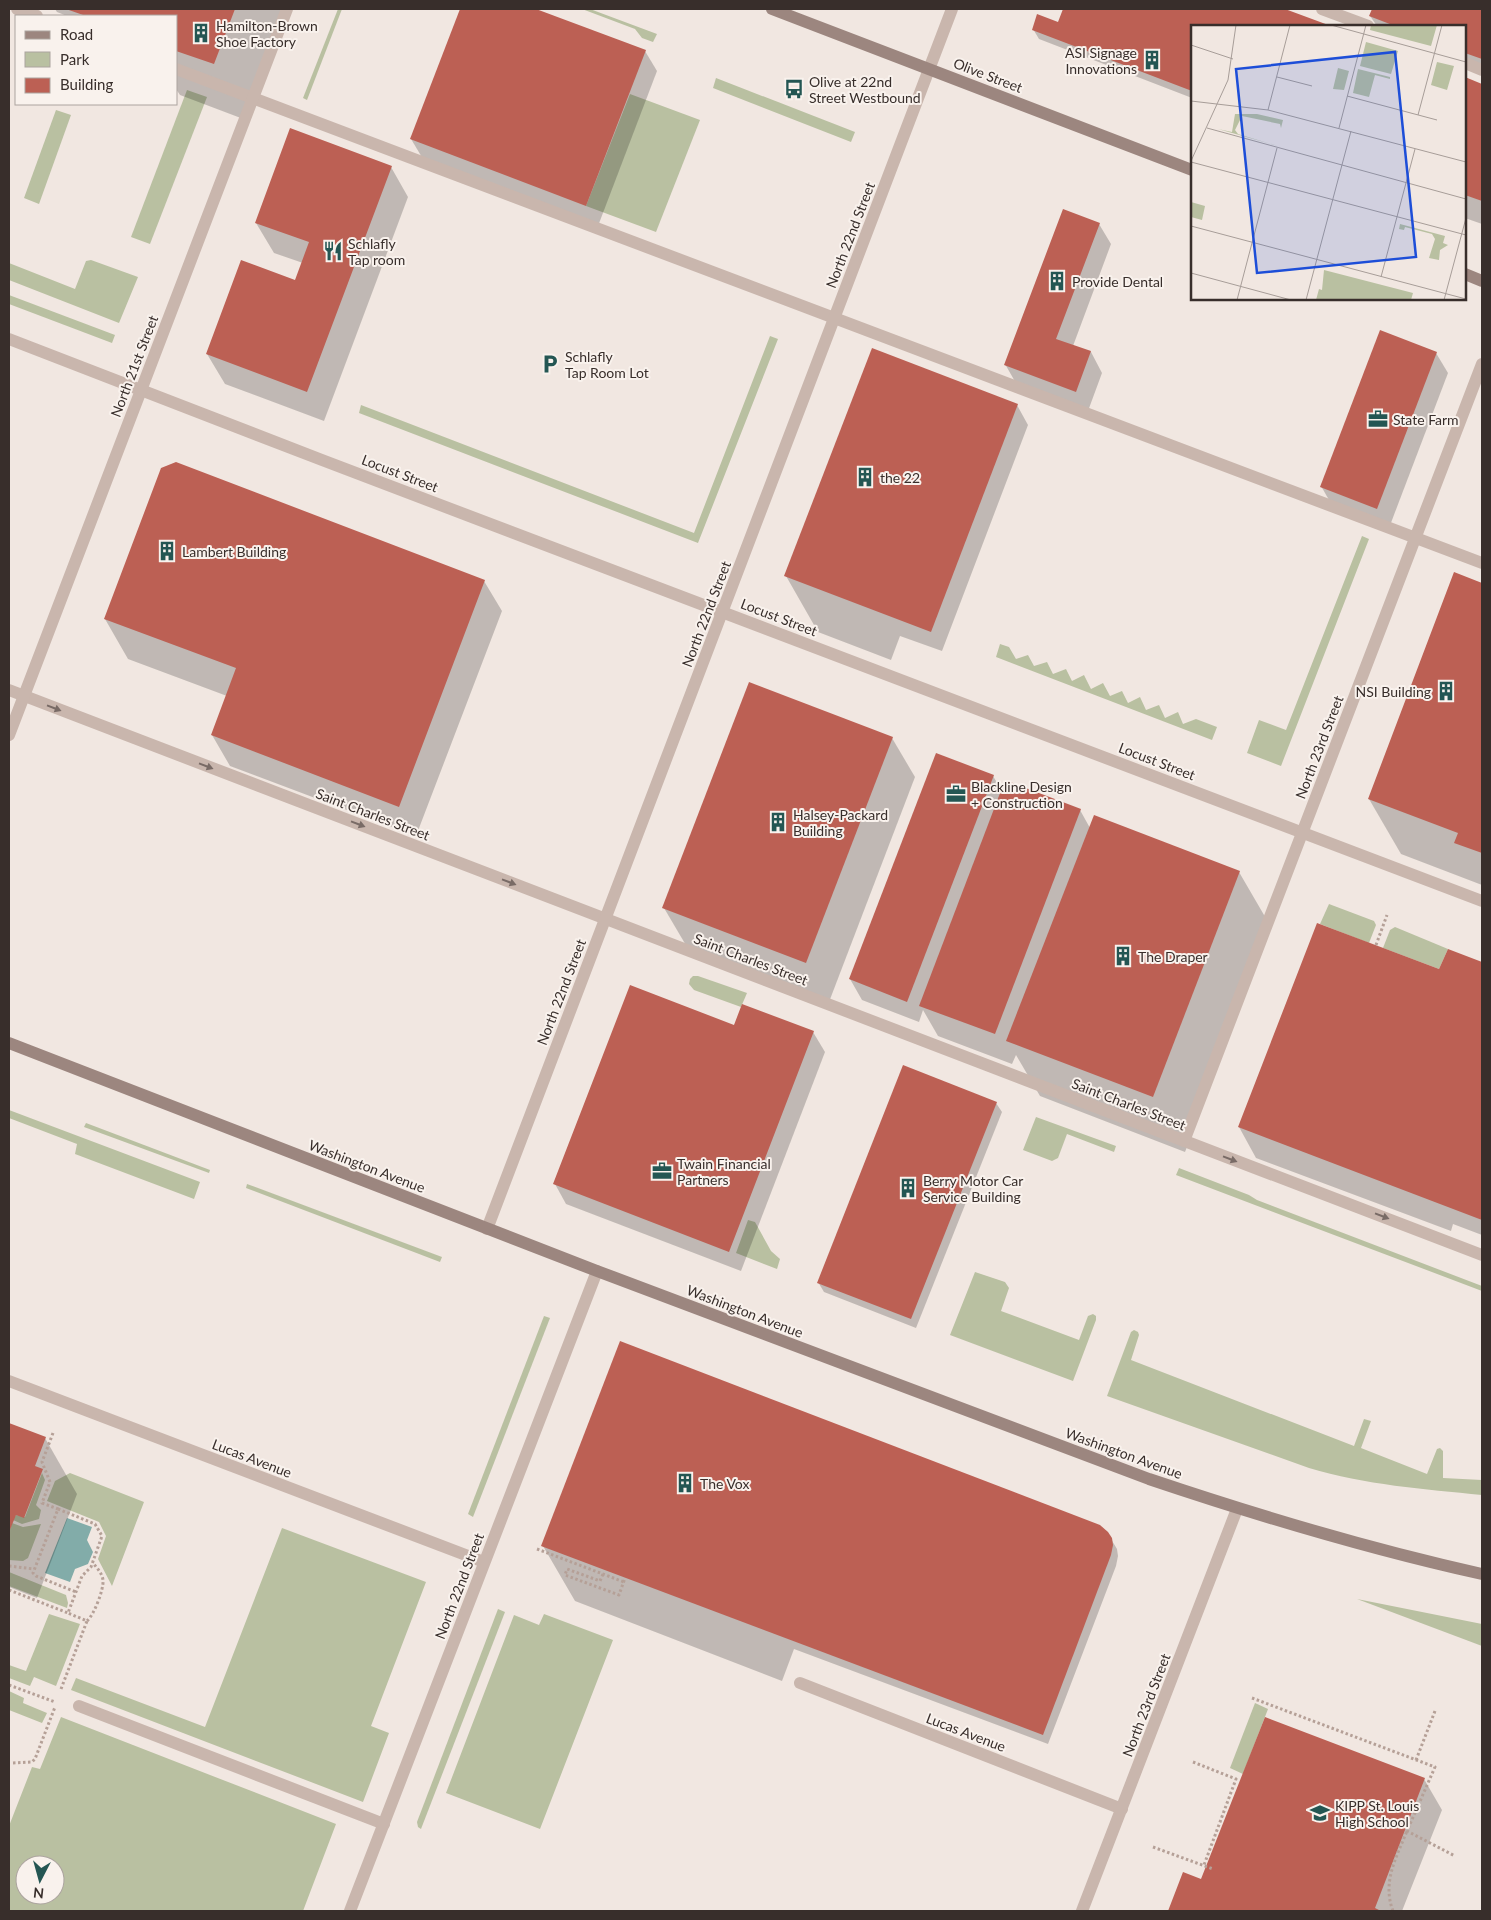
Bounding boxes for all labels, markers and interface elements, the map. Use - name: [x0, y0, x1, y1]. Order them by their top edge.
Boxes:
- legend: [15, 15, 178, 105]
- place label: Hamilton-Brown Shoe Factory: [216, 17, 318, 50]
- building icon: Hamilton-Brown Shoe Factory: [190, 22, 212, 44]
- text: Road: [60, 25, 93, 43]
- inset map: [1191, 25, 1466, 300]
- place label: ASI Signage Innovations: [1065, 44, 1137, 77]
- building icon: ASI Signage Innovations: [1141, 49, 1163, 71]
- text: Park: [60, 50, 90, 68]
- street label: Olive Street: [951, 54, 1025, 96]
- place label: Olive at 22nd Street Westbound: [809, 73, 921, 106]
- text: Building: [60, 75, 113, 93]
- bus stop icon: Olive at 22nd Street Westbound: [783, 78, 805, 100]
- street label: North 22nd Street: [822, 180, 878, 290]
- place label: Schlafly Tap room: [348, 235, 405, 268]
- restaurant icon: Schlafly Tap room: [322, 240, 344, 262]
- building icon: Provide Dental: [1046, 270, 1068, 292]
- place label: Provide Dental: [1072, 273, 1163, 290]
- street label: North 21st Street: [107, 313, 161, 419]
- place label: Schlafly Tap Room Lot: [565, 348, 649, 381]
- parking icon: Schlafly Tap Room Lot: [539, 353, 561, 375]
- office icon: State Farm: [1367, 408, 1389, 430]
- place label: State Farm: [1393, 411, 1459, 428]
- street label: Locust Street: [359, 451, 441, 495]
- building icon: the 22: [854, 466, 876, 488]
- place label: the 22: [880, 469, 920, 486]
- building icon: Lambert Building: [156, 540, 178, 562]
- place label: Lambert Building: [182, 543, 286, 560]
- street label: North 22nd Street: [678, 559, 734, 669]
- street label: Locust Street: [738, 595, 820, 639]
- building icon: NSI Building: [1435, 680, 1457, 702]
- place label: NSI Building: [1356, 683, 1431, 700]
- street label: North 23rd Street: [1291, 693, 1347, 801]
- one-way arrow: [47, 705, 62, 712]
- street label: Locust Street: [1116, 739, 1198, 783]
- one-way arrow: [199, 762, 214, 770]
- place label: Blackline Design + Construction: [971, 778, 1072, 811]
- office icon: Blackline Design + Construction: [945, 783, 967, 805]
- street label: Saint Charles Street: [314, 784, 432, 844]
- place label: Halsey-Packard Building: [793, 806, 888, 839]
- building icon: Halsey-Packard Building: [767, 811, 789, 833]
- one-way arrow: [351, 820, 366, 828]
- one-way arrow: [502, 879, 517, 887]
- street label: Saint Charles Street: [692, 929, 810, 989]
- street label: North 22nd Street: [533, 937, 589, 1047]
- building icon: The Draper: [1112, 945, 1134, 967]
- place label: The Draper: [1138, 948, 1208, 965]
- street label: Saint Charles Street: [1070, 1074, 1188, 1134]
- street label: Washington Avenue: [306, 1136, 428, 1196]
- place label: Twain Financial Partners: [677, 1155, 771, 1188]
- one-way arrow: [1223, 1155, 1238, 1163]
- office icon: Twain Financial Partners: [651, 1160, 673, 1182]
- place label: Berry Motor Car Service Building: [923, 1172, 1023, 1205]
- building icon: Berry Motor Car Service Building: [897, 1177, 919, 1199]
- one-way arrow: [1375, 1212, 1390, 1220]
- street label: Washington Avenue: [684, 1281, 806, 1341]
- street label: Washington Avenue: [1063, 1424, 1185, 1482]
- street label: Lucas Avenue: [210, 1435, 294, 1481]
- building icon: The Vox: [674, 1472, 696, 1494]
- place label: The Vox: [700, 1475, 749, 1492]
- street label: North 22nd Street: [431, 1531, 487, 1641]
- street label: North 23rd Street: [1118, 1651, 1174, 1759]
- street label: Lucas Avenue: [924, 1709, 1008, 1755]
- place label: KIPP St. Louis High School: [1335, 1797, 1419, 1830]
- school or university icon: KIPP St. Louis High School: [1309, 1802, 1331, 1824]
- north arrow: [15, 1855, 65, 1905]
- text: N: [32, 1884, 45, 1902]

